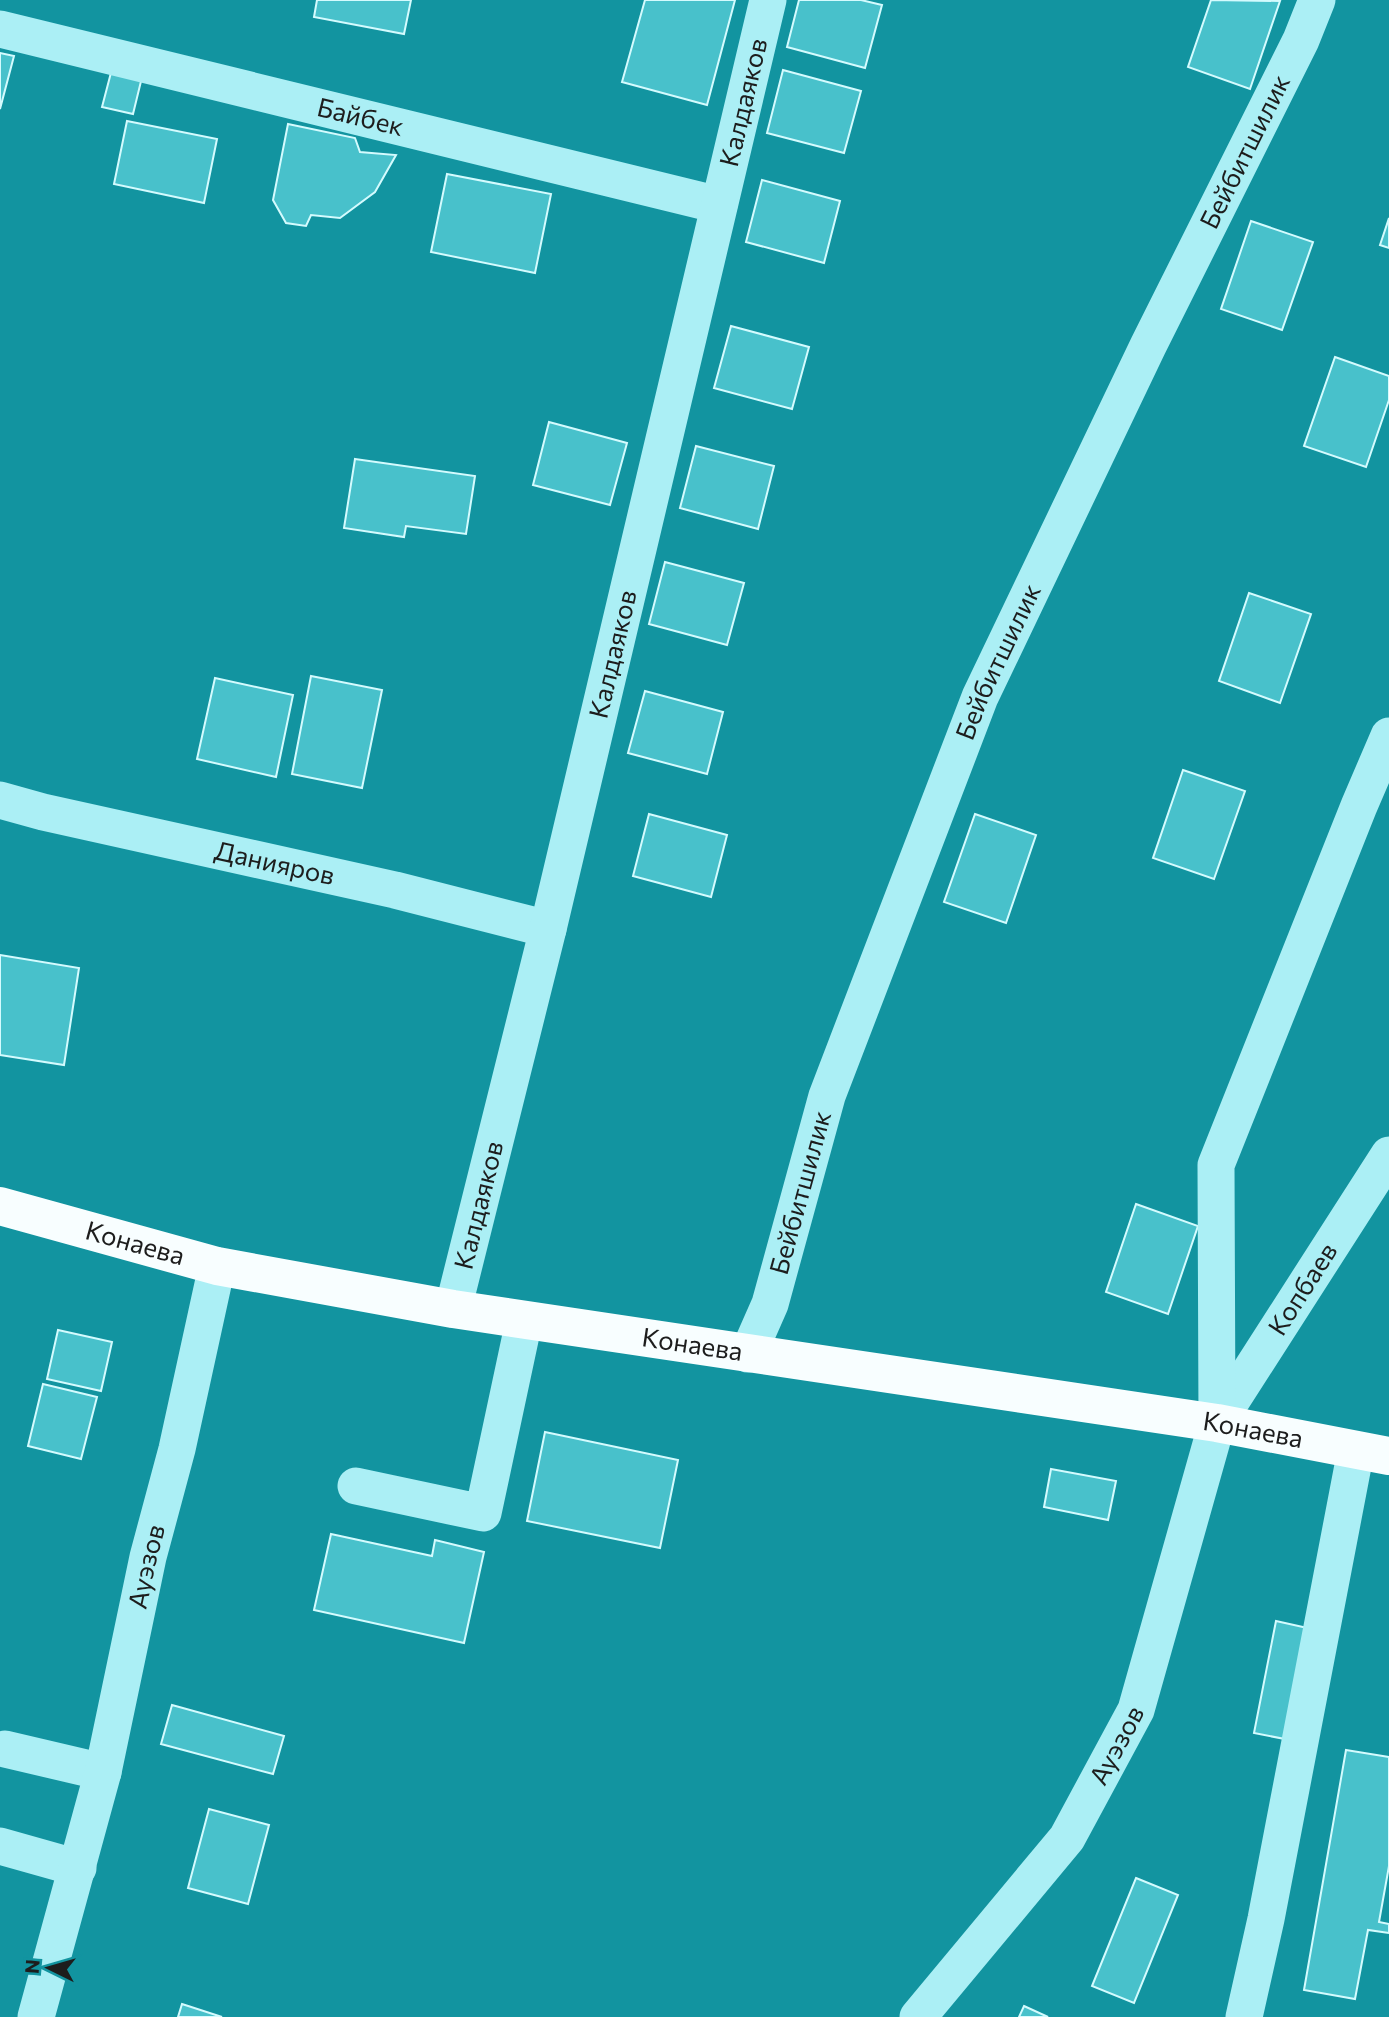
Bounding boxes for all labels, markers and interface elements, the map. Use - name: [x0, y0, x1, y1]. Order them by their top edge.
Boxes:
- street label: Калдаяков: [712, 35, 772, 170]
- street label: Бейбитшилик: [1192, 69, 1295, 233]
- street label: Байбек: [314, 90, 407, 141]
- street label: Бейбитшилик: [948, 578, 1046, 744]
- street label: Калдаяков: [581, 587, 642, 721]
- street label: Данияров: [212, 834, 338, 890]
- street label: Бейбитшилик: [762, 1107, 836, 1278]
- street label: Калдаяков: [447, 1138, 508, 1272]
- street label: Конаева: [82, 1213, 188, 1270]
- street label: Копбаев: [1261, 1236, 1343, 1340]
- street label: Конаева: [640, 1320, 745, 1366]
- street label: Конаева: [1201, 1404, 1306, 1453]
- street label: Ауэзов: [121, 1521, 170, 1611]
- street label: Ауэзов: [1082, 1700, 1149, 1790]
- north arrow: [14, 1933, 84, 2003]
- text: N: [19, 1958, 44, 1975]

